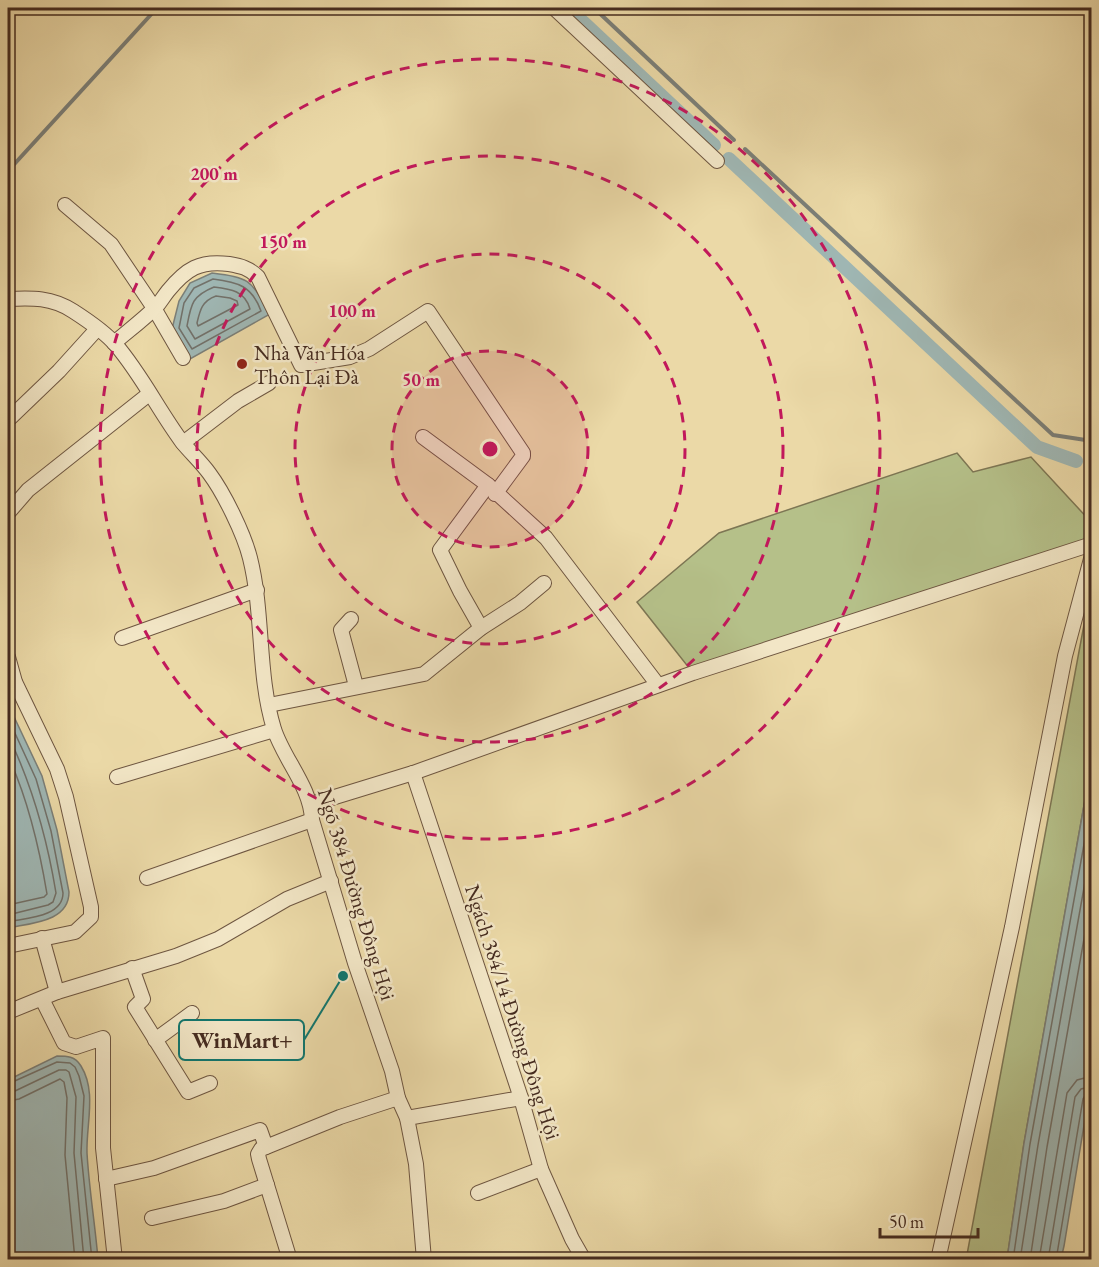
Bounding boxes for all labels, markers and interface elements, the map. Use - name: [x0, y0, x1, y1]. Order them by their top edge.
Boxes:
- text: 200 m: [190, 162, 238, 185]
- text: 150 m: [259, 230, 307, 253]
- text: 100 m: [328, 299, 376, 322]
- place label: Nhà Văn Hóa Thôn Lại Đà: [254, 339, 366, 390]
- marker: Nhà Văn Hóa Thôn Lại Đà: [235, 357, 249, 371]
- text: 50 m: [402, 368, 440, 391]
- centre of rings: [480, 439, 500, 459]
- street label: Ngõ 384 Đường Đông Hội: [312, 785, 402, 1003]
- street label: Ngách 384/14 Đường Đông Hội: [459, 881, 567, 1143]
- callout: WinMart+: [179, 1020, 304, 1060]
- text: WinMart+: [192, 1026, 292, 1055]
- scale bar: [880, 1201, 978, 1239]
- text: 50 m: [889, 1210, 924, 1233]

